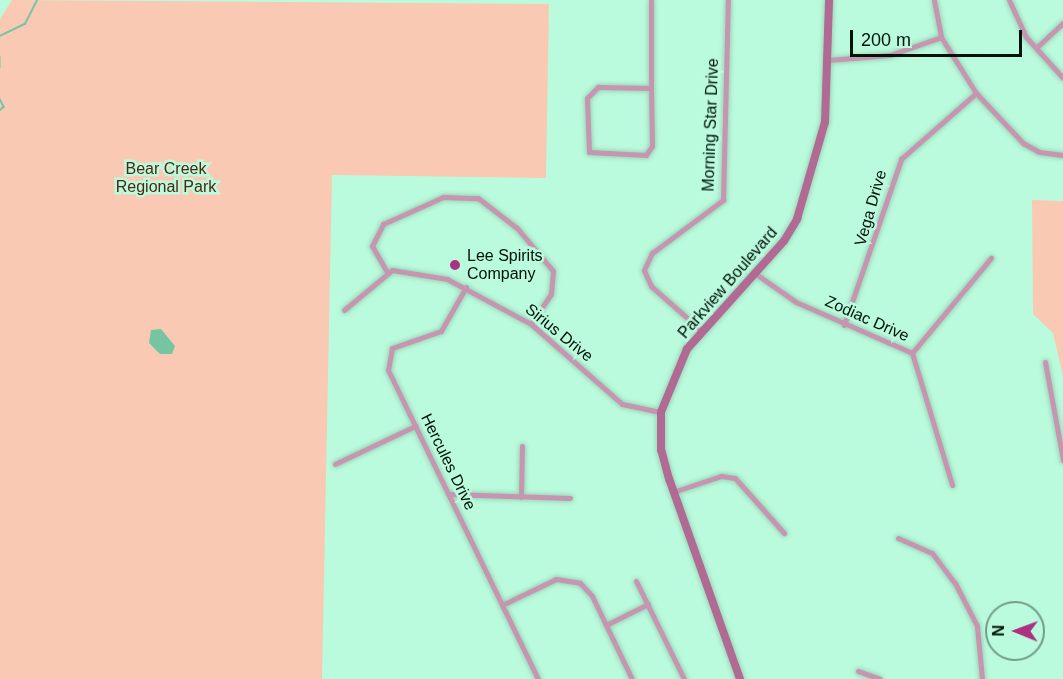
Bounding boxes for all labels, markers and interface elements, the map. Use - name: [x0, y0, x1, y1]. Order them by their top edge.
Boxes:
- scale bar: [853, 18, 1026, 56]
- text: 200 m: [861, 30, 911, 50]
- street label: Morning Star Drive: [699, 58, 723, 192]
- park label: Bear Creek Regional Park: [116, 159, 216, 197]
- street label: Vega Drive: [851, 168, 891, 248]
- street label: Parkview Boulevard: [674, 223, 782, 343]
- place label: Lee Spirits Company: [467, 246, 543, 284]
- marker: Lee Spirits Company: [448, 258, 462, 272]
- street label: Zodiac Drive: [822, 292, 912, 346]
- street label: Sirius Drive: [521, 300, 597, 366]
- street label: Hercules Drive: [416, 411, 480, 513]
- north arrow: [985, 601, 1045, 661]
- text: N: [990, 625, 1007, 637]

